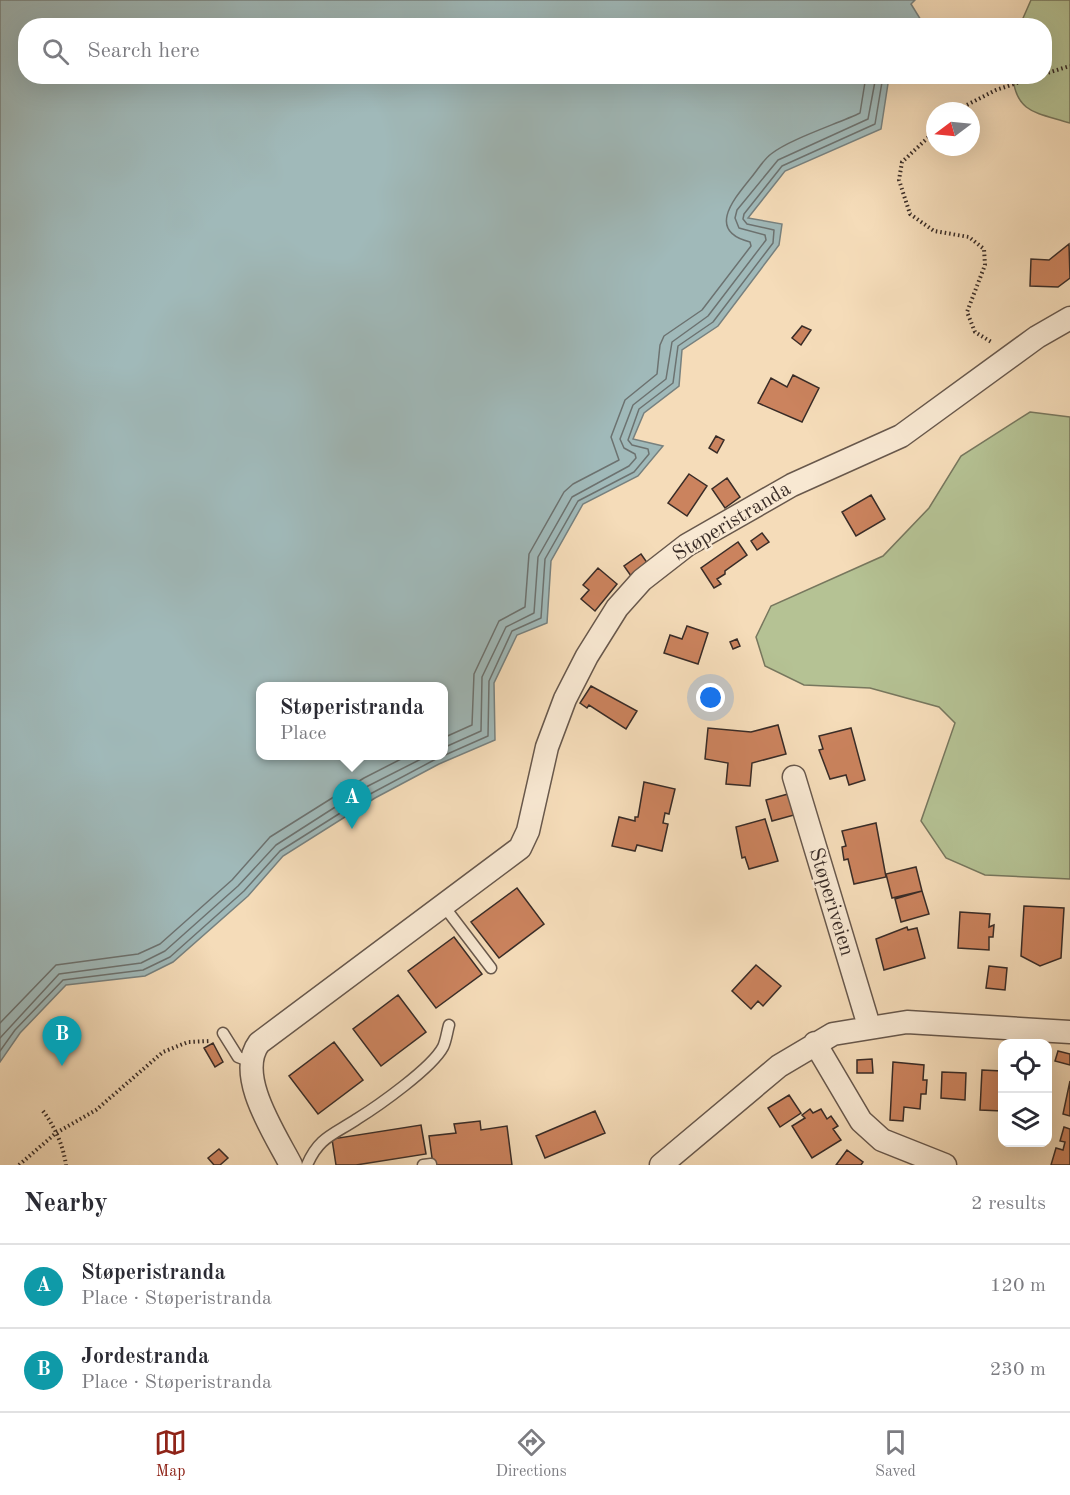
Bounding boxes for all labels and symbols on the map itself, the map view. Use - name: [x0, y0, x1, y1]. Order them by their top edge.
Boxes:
- north arrow: [926, 102, 980, 156]
- street label: Støperistranda: [669, 479, 795, 565]
- your location: [696, 683, 725, 712]
- pin: A: [332, 780, 372, 829]
- street label: Støperiveien: [805, 845, 857, 959]
- pin: B: [42, 1016, 82, 1066]

